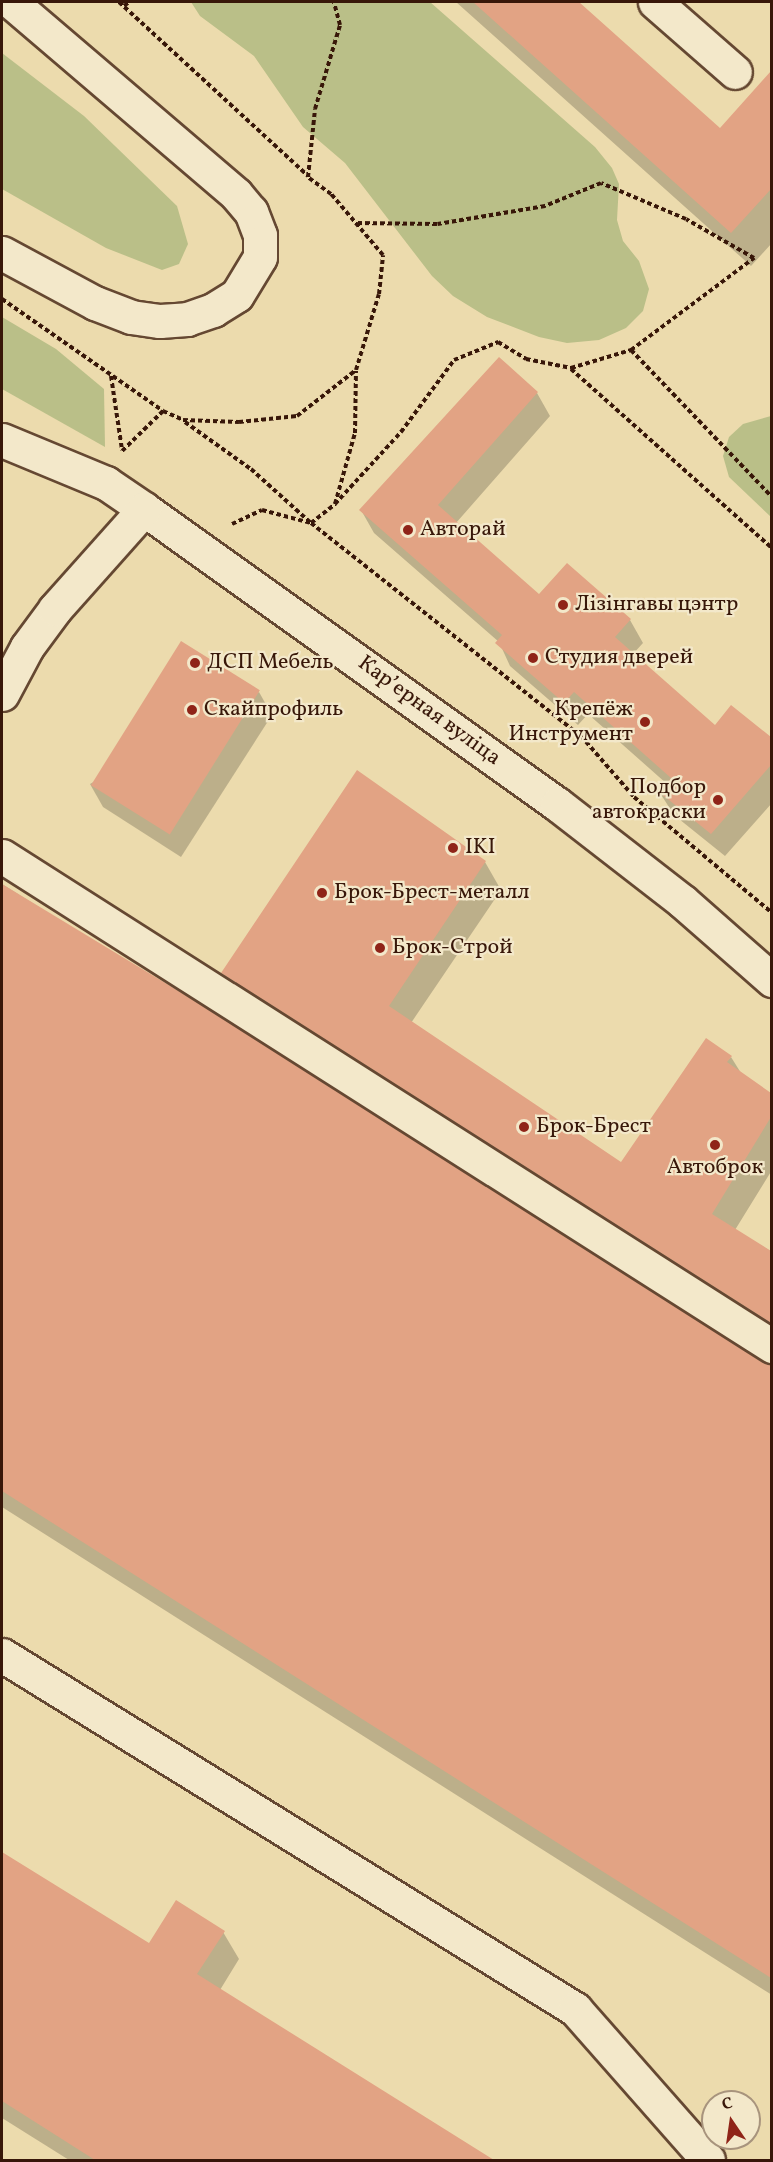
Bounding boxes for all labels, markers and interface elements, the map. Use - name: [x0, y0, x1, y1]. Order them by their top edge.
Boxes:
- place label: Авторай: [420, 517, 506, 543]
- marker: Авторай: [401, 523, 415, 537]
- place label: Лізінгавы цэнтр: [575, 592, 738, 618]
- marker: Лізінгавы цэнтр: [556, 598, 570, 612]
- place label: Студия дверей: [545, 645, 693, 671]
- place label: ДСП Мебель: [207, 650, 334, 676]
- street label: Карʼерная вуліца: [352, 650, 506, 772]
- marker: Студия дверей: [526, 651, 540, 665]
- marker: ДСП Мебель: [188, 656, 202, 670]
- place label: Крепёж Инструмент: [508, 696, 633, 748]
- place label: Скайпрофиль: [204, 697, 343, 723]
- marker: Скайпрофиль: [185, 703, 199, 717]
- marker: Крепёж Инструмент: [638, 715, 652, 729]
- place label: Подбор автокраски: [592, 774, 706, 825]
- marker: Подбор автокраски: [711, 793, 725, 807]
- place label: IKI: [465, 835, 495, 861]
- marker: IKI: [446, 841, 460, 855]
- place label: Брок-Брест-металл: [334, 880, 529, 906]
- marker: Брок-Брест-металл: [315, 886, 329, 900]
- place label: Брок-Строй: [392, 935, 513, 961]
- marker: Брок-Строй: [373, 941, 387, 955]
- place label: Брок-Брест: [536, 1114, 651, 1140]
- marker: Брок-Брест: [517, 1120, 531, 1134]
- marker: Автоброк: [708, 1138, 722, 1152]
- place label: Автоброк: [667, 1155, 763, 1181]
- north arrow: [701, 2090, 761, 2150]
- text: С: [720, 2093, 735, 2116]

